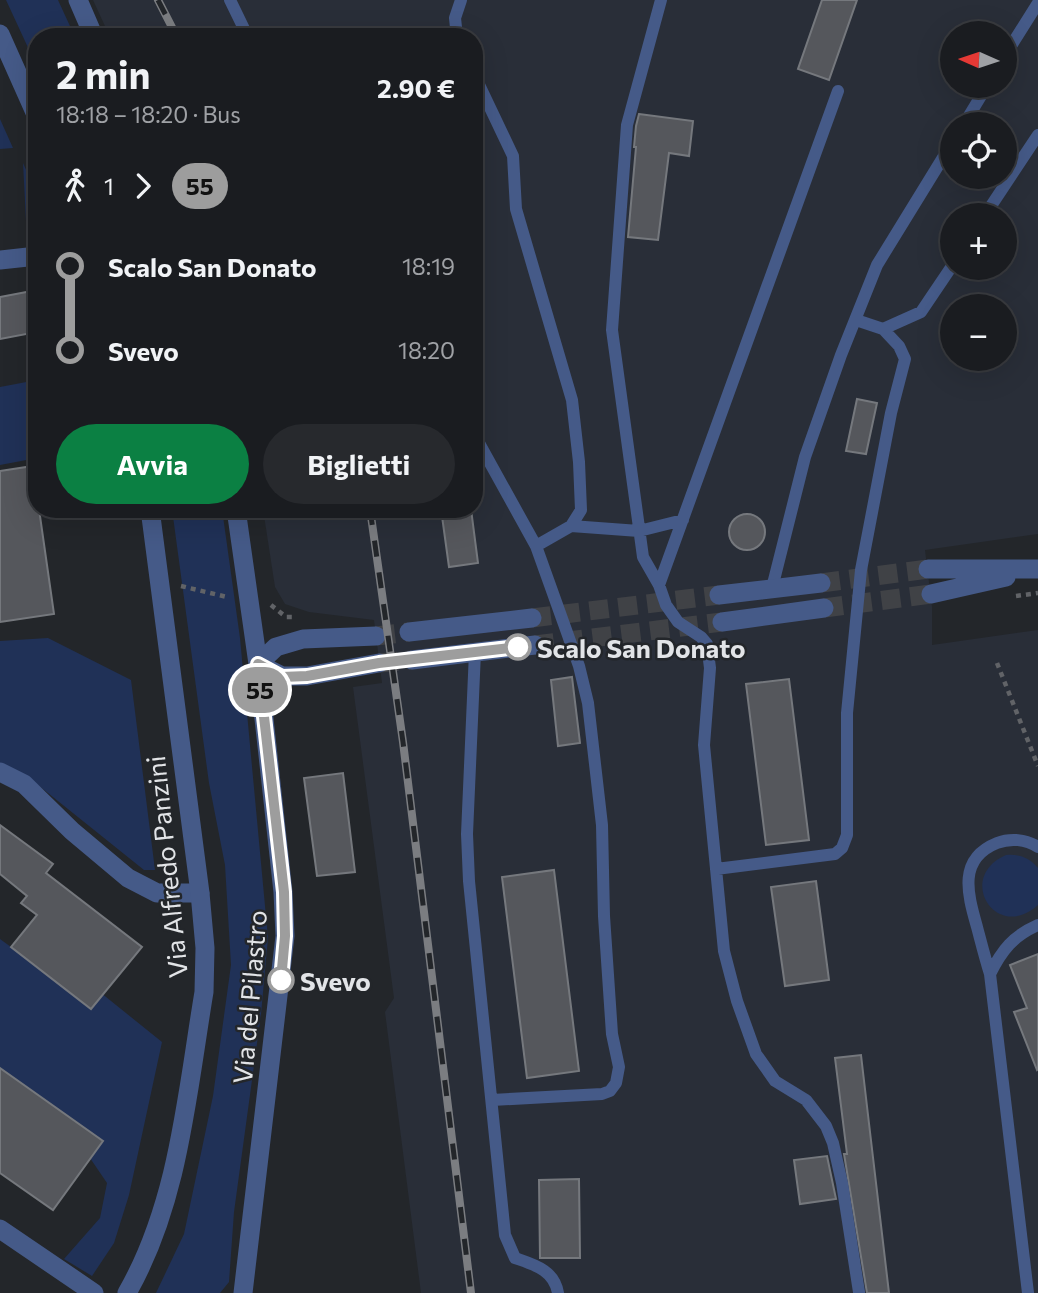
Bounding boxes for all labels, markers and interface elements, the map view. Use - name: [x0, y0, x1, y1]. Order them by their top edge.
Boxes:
- north arrow: [940, 21, 1017, 98]
- map controls: [940, 21, 1017, 371]
- text: 2 min: [56, 50, 151, 97]
- text: 2.90 €: [377, 72, 455, 103]
- text: 18:18 – 18:20 · Bus: [56, 100, 241, 128]
- button: locate: [940, 112, 1017, 189]
- icon: walk: [56, 167, 94, 205]
- icon: forward: [124, 167, 162, 205]
- text: 55: [186, 171, 214, 200]
- text: 1: [104, 172, 114, 200]
- button: +: [940, 203, 1017, 280]
- text: Scalo San Donato: [108, 251, 317, 282]
- text: 18:19: [402, 252, 455, 280]
- button: −: [940, 294, 1017, 371]
- text: Svevo: [108, 335, 179, 366]
- text: 18:20: [398, 336, 455, 364]
- button: Avvia: [56, 424, 249, 504]
- button: Biglietti: [263, 424, 455, 504]
- place label: Scalo San Donato: [537, 632, 746, 663]
- marker: Scalo San Donato: [505, 634, 531, 660]
- line badge: 55: [229, 667, 292, 713]
- text: 55: [246, 675, 274, 704]
- street label: Via Alfredo Panzini: [139, 754, 193, 980]
- street label: Via del Pilastro: [226, 909, 272, 1085]
- place label: Svevo: [300, 965, 371, 996]
- marker: Svevo: [268, 967, 294, 993]

